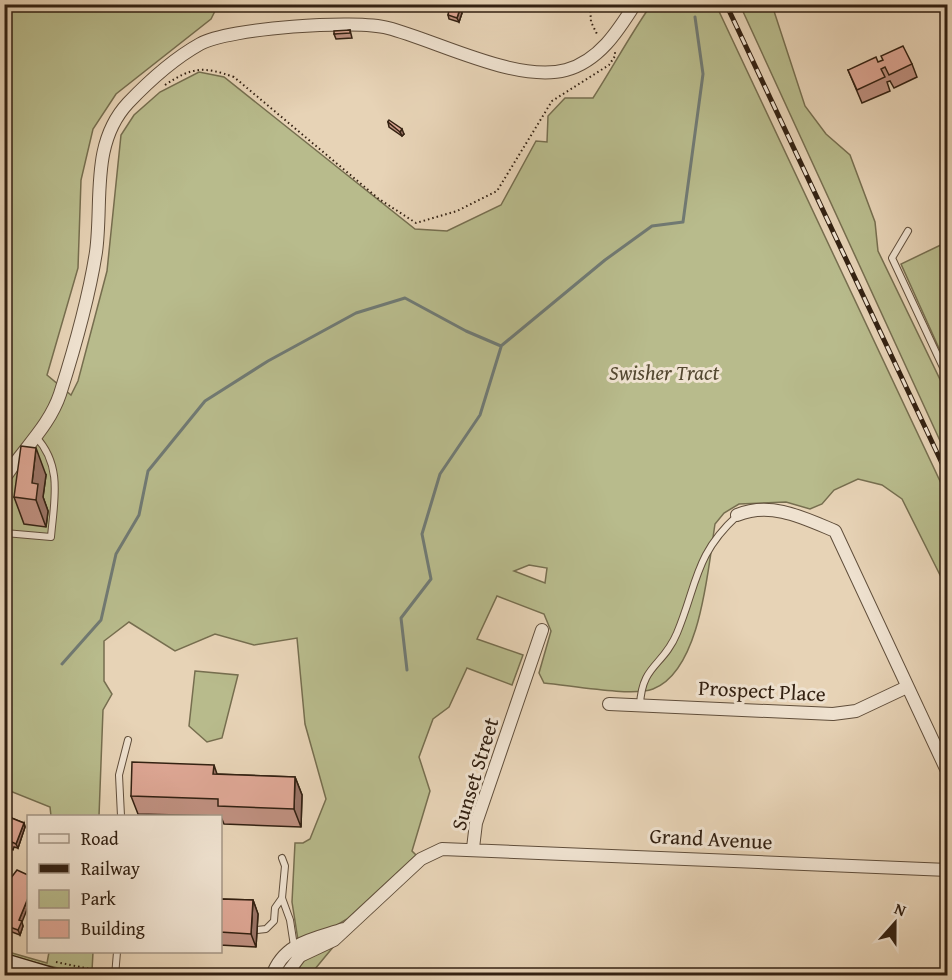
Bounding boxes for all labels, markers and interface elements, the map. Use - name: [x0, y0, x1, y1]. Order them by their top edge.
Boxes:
- park label: Swisher Tract: [609, 357, 719, 388]
- street label: Prospect Place: [698, 672, 827, 709]
- street label: Sunset Street: [443, 713, 507, 834]
- legend: [27, 815, 222, 953]
- street label: Grand Avenue: [649, 820, 773, 857]
- text: Road: [81, 825, 119, 852]
- text: Railway: [81, 855, 140, 882]
- text: Park: [81, 885, 117, 912]
- north arrow: [865, 893, 925, 953]
- text: N: [891, 896, 910, 922]
- text: Building: [81, 915, 145, 942]

